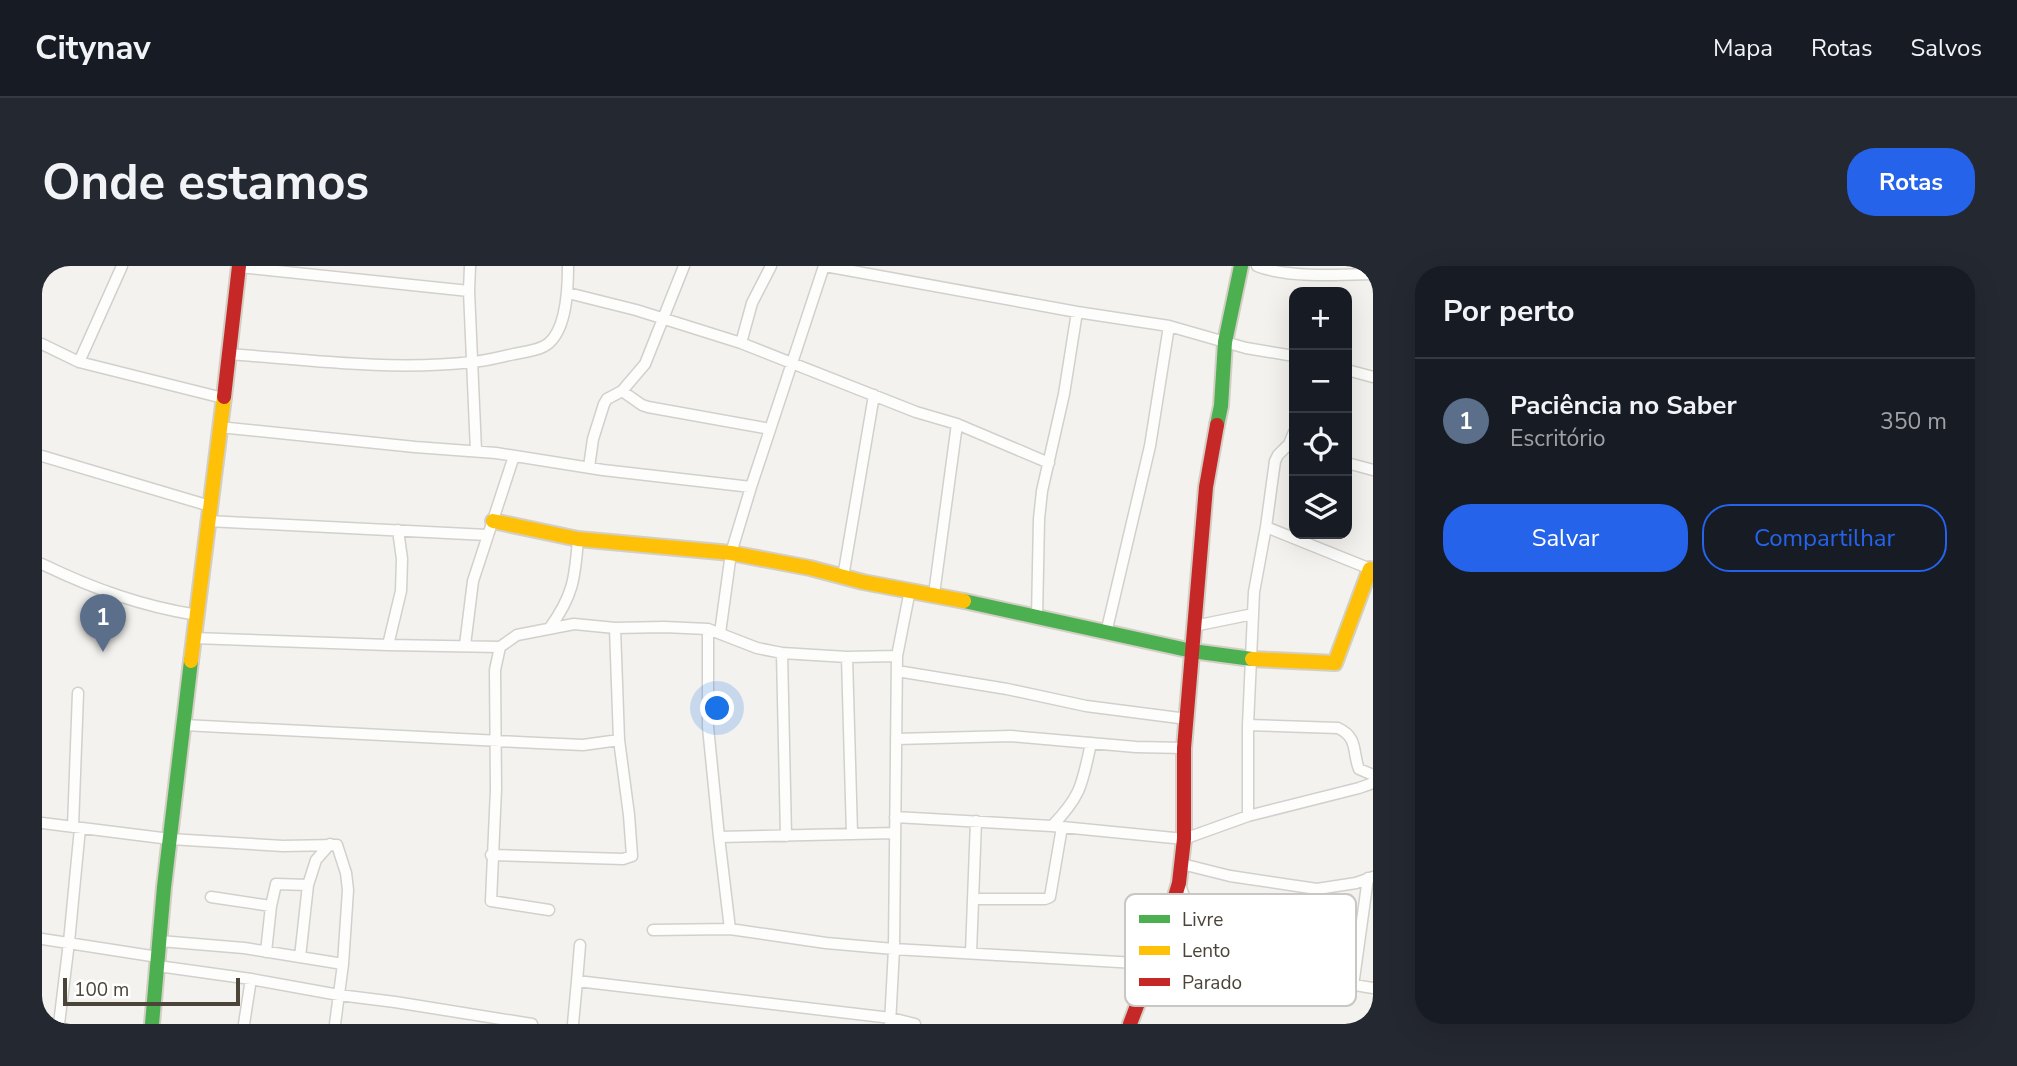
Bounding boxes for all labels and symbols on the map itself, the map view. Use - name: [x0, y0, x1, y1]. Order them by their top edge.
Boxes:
- pin: 1: [80, 594, 126, 652]
- your location: [700, 691, 734, 725]
- legend: [1125, 894, 1356, 1006]
- text: Livre: [1182, 907, 1223, 933]
- text: Lento: [1182, 938, 1230, 964]
- text: Parado: [1182, 970, 1242, 996]
- scale bar: [63, 975, 240, 1007]

